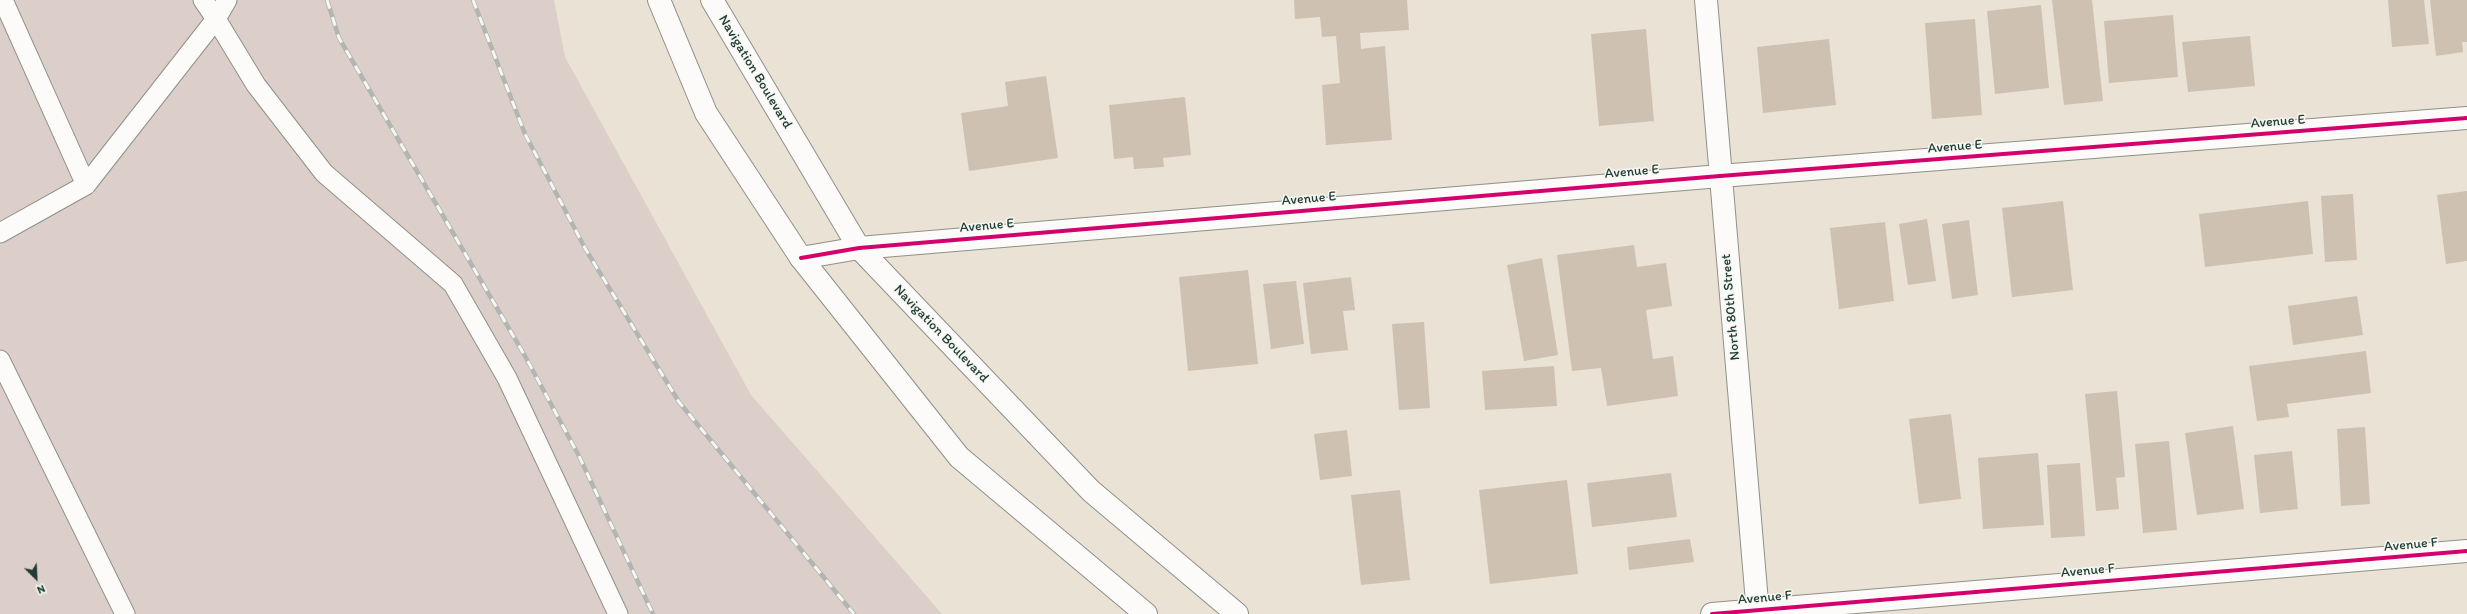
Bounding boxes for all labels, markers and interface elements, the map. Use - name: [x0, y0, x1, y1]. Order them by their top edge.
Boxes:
- street label: Navigation Boulevard: [714, 12, 796, 132]
- street label: Avenue E: [2250, 112, 2306, 132]
- street label: Avenue E: [1927, 137, 1983, 157]
- street label: Avenue E: [1604, 161, 1660, 183]
- street label: Avenue E: [1281, 188, 1337, 210]
- street label: Avenue E: [959, 215, 1015, 237]
- street label: North 80th Street: [1718, 253, 1744, 361]
- street label: Navigation Boulevard: [890, 281, 992, 387]
- street label: Avenue F: [2383, 534, 2439, 556]
- north arrow: [16, 558, 56, 598]
- street label: Avenue F: [2060, 560, 2116, 582]
- text: N: [35, 582, 47, 597]
- street label: Avenue F: [1737, 587, 1793, 609]

